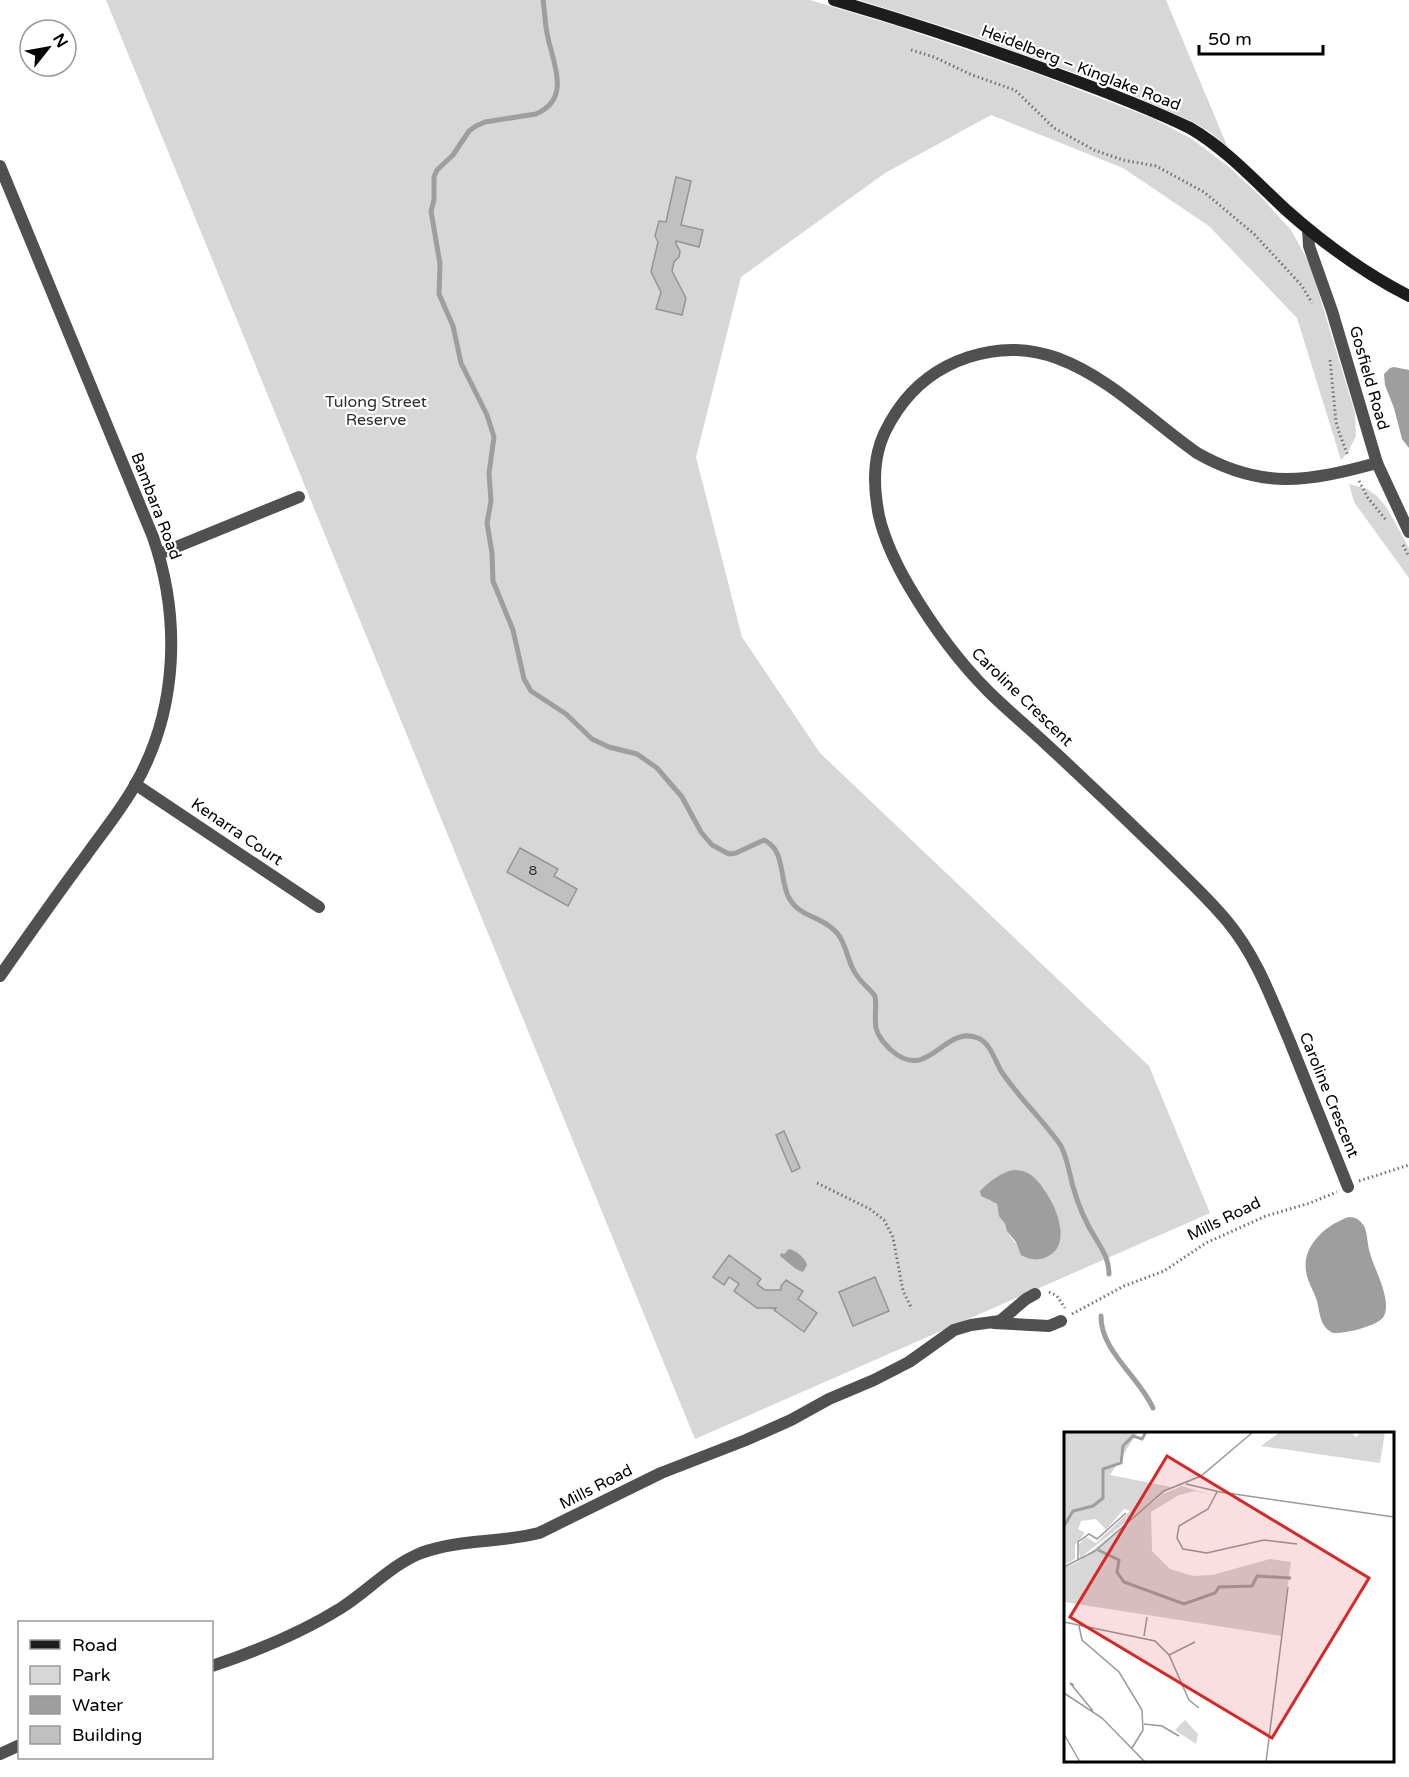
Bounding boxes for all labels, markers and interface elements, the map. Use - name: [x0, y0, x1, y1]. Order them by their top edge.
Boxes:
- north arrow: [18, 18, 78, 78]
- scale bar: [1199, 18, 1324, 56]
- street label: Heidelberg – Kinglake Road: [978, 21, 1184, 115]
- text: 50 m: [1208, 28, 1252, 50]
- text: N: [48, 30, 72, 51]
- street label: Gosfield Road: [1345, 324, 1393, 432]
- park label: Tulong Street Reserve: [325, 392, 427, 430]
- street label: Bambara Road: [126, 450, 186, 562]
- street label: Caroline Crescent: [967, 643, 1077, 751]
- street label: Kenarra Court: [187, 794, 287, 870]
- house number: 8: [529, 862, 538, 879]
- street label: Caroline Crescent: [1295, 1029, 1363, 1161]
- street label: Mills Road: [1184, 1193, 1264, 1245]
- inset map: [1064, 1432, 1394, 1762]
- street label: Mills Road: [556, 1460, 636, 1514]
- legend: [18, 1621, 213, 1759]
- text: Road: [72, 1634, 117, 1656]
- text: Park: [72, 1664, 111, 1686]
- text: Water: [72, 1694, 123, 1716]
- text: Building: [72, 1724, 142, 1746]

